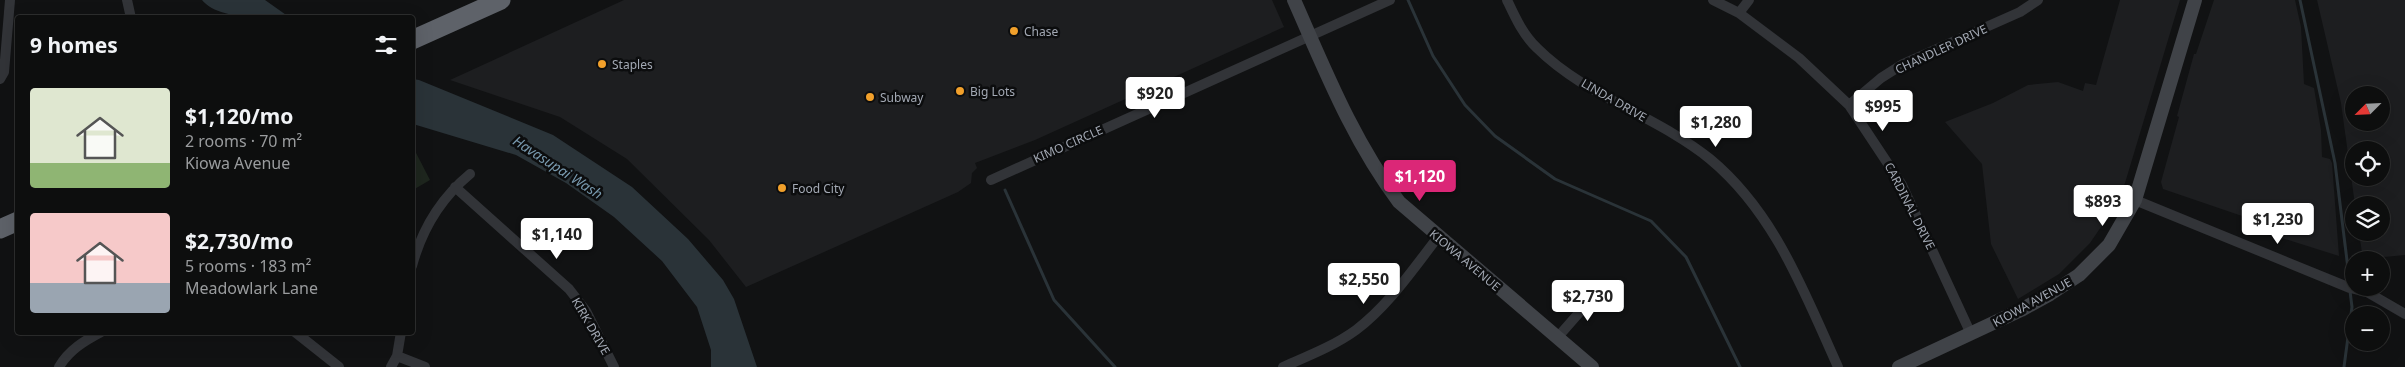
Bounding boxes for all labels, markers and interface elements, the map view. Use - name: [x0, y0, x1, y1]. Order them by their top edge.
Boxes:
- street label: CHANDLER DRIVE: [1892, 20, 1990, 78]
- place label: Chase: [1024, 23, 1058, 40]
- marker: Chase: [1008, 25, 1020, 37]
- text: 9 homes: [30, 31, 118, 59]
- icon: filters: [372, 31, 400, 59]
- place label: Staples: [612, 56, 653, 73]
- marker: Staples: [596, 58, 608, 70]
- street label: LINDA DRIVE: [1578, 74, 1650, 126]
- pin: $920: [1125, 76, 1185, 119]
- text: $920: [1137, 82, 1173, 104]
- place label: Big Lots: [970, 83, 1015, 100]
- marker: Big Lots: [954, 85, 966, 97]
- north arrow: [2345, 86, 2390, 131]
- map controls: [2345, 86, 2390, 351]
- place label: Subway: [880, 89, 924, 106]
- pin: $995: [1853, 90, 1913, 132]
- marker: Subway: [864, 91, 876, 103]
- text: $995: [1865, 95, 1901, 117]
- text: $1,120/mo: [185, 102, 293, 130]
- pin: $1,280: [1675, 106, 1757, 148]
- icon: home: [70, 108, 130, 168]
- text: $1,280: [1691, 111, 1741, 133]
- street label: KIMO CIRCLE: [1030, 121, 1106, 167]
- text: 2 rooms · 70 m²: [185, 130, 302, 152]
- water label: Havasupai Wash: [510, 131, 606, 203]
- button: locate: [2345, 141, 2390, 186]
- text: Kiowa Avenue: [185, 152, 290, 174]
- street label: CARDINAL DRIVE: [1881, 159, 1939, 253]
- pin: $1,120: [1379, 160, 1461, 202]
- text: $1,120: [1395, 165, 1445, 187]
- place label: Food City: [792, 180, 845, 197]
- marker: Food City: [776, 182, 788, 194]
- pin: $893: [2073, 184, 2133, 227]
- text: $893: [2085, 190, 2121, 212]
- button: layers: [2345, 196, 2390, 241]
- pin: $1,230: [2237, 202, 2319, 245]
- text: $1,230: [2253, 208, 2303, 230]
- pin: $1,140: [516, 218, 598, 260]
- text: $1,140: [532, 223, 582, 245]
- street label: KIOWA AVENUE: [1426, 225, 1504, 295]
- text: $2,730/mo: [185, 227, 293, 255]
- icon: home: [70, 233, 130, 293]
- button: +: [2345, 251, 2390, 296]
- text: 5 rooms · 183 m²: [185, 255, 311, 277]
- pin: $2,550: [1323, 262, 1405, 305]
- text: $2,550: [1339, 268, 1389, 290]
- street label: KIOWA AVENUE: [1989, 273, 2075, 331]
- text: Meadowlark Lane: [185, 277, 318, 299]
- pin: $2,730: [1547, 280, 1629, 322]
- text: $2,730: [1563, 285, 1613, 307]
- street label: KIRK DRIVE: [568, 294, 614, 358]
- button: −: [2345, 306, 2390, 351]

